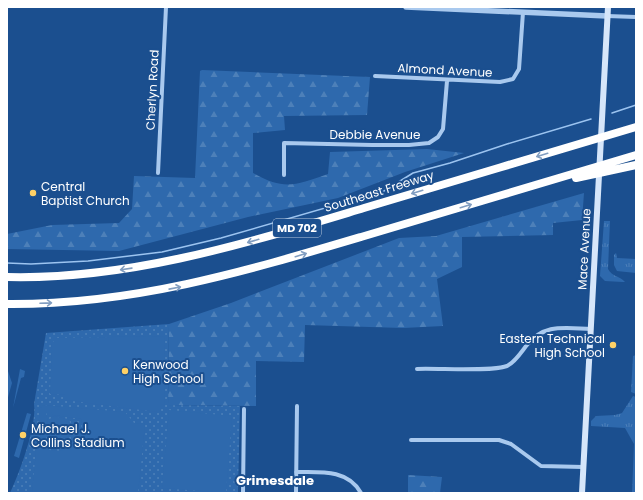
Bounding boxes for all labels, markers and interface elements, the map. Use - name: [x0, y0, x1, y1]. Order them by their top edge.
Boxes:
- street label: Cherlyn Road: [141, 49, 163, 131]
- street label: Almond Avenue: [397, 59, 493, 81]
- street label: Debbie Avenue: [330, 126, 420, 143]
- one-way arrow: [536, 152, 549, 159]
- street label: Southeast Freeway: [322, 166, 436, 216]
- place label: Central Baptist Church: [41, 178, 130, 209]
- marker: Central Baptist Church: [28, 188, 38, 198]
- one-way arrow: [411, 189, 424, 196]
- one-way arrow: [459, 202, 472, 209]
- street label: Mace Avenue: [573, 208, 595, 290]
- road number: MD 702: [273, 219, 321, 237]
- one-way arrow: [246, 238, 259, 245]
- one-way arrow: [294, 251, 307, 258]
- one-way arrow: [120, 265, 133, 273]
- one-way arrow: [168, 283, 181, 291]
- one-way arrow: [39, 300, 52, 307]
- place label: Eastern Technical High School: [499, 330, 605, 361]
- marker: Eastern Technical High School: [608, 340, 618, 350]
- place label: Kenwood High School: [133, 356, 204, 387]
- marker: Kenwood High School: [120, 366, 130, 376]
- place label: Michael J. Collins Stadium: [31, 420, 125, 451]
- marker: Michael J. Collins Stadium: [18, 430, 28, 440]
- district label: Grimesdale: [236, 471, 314, 490]

